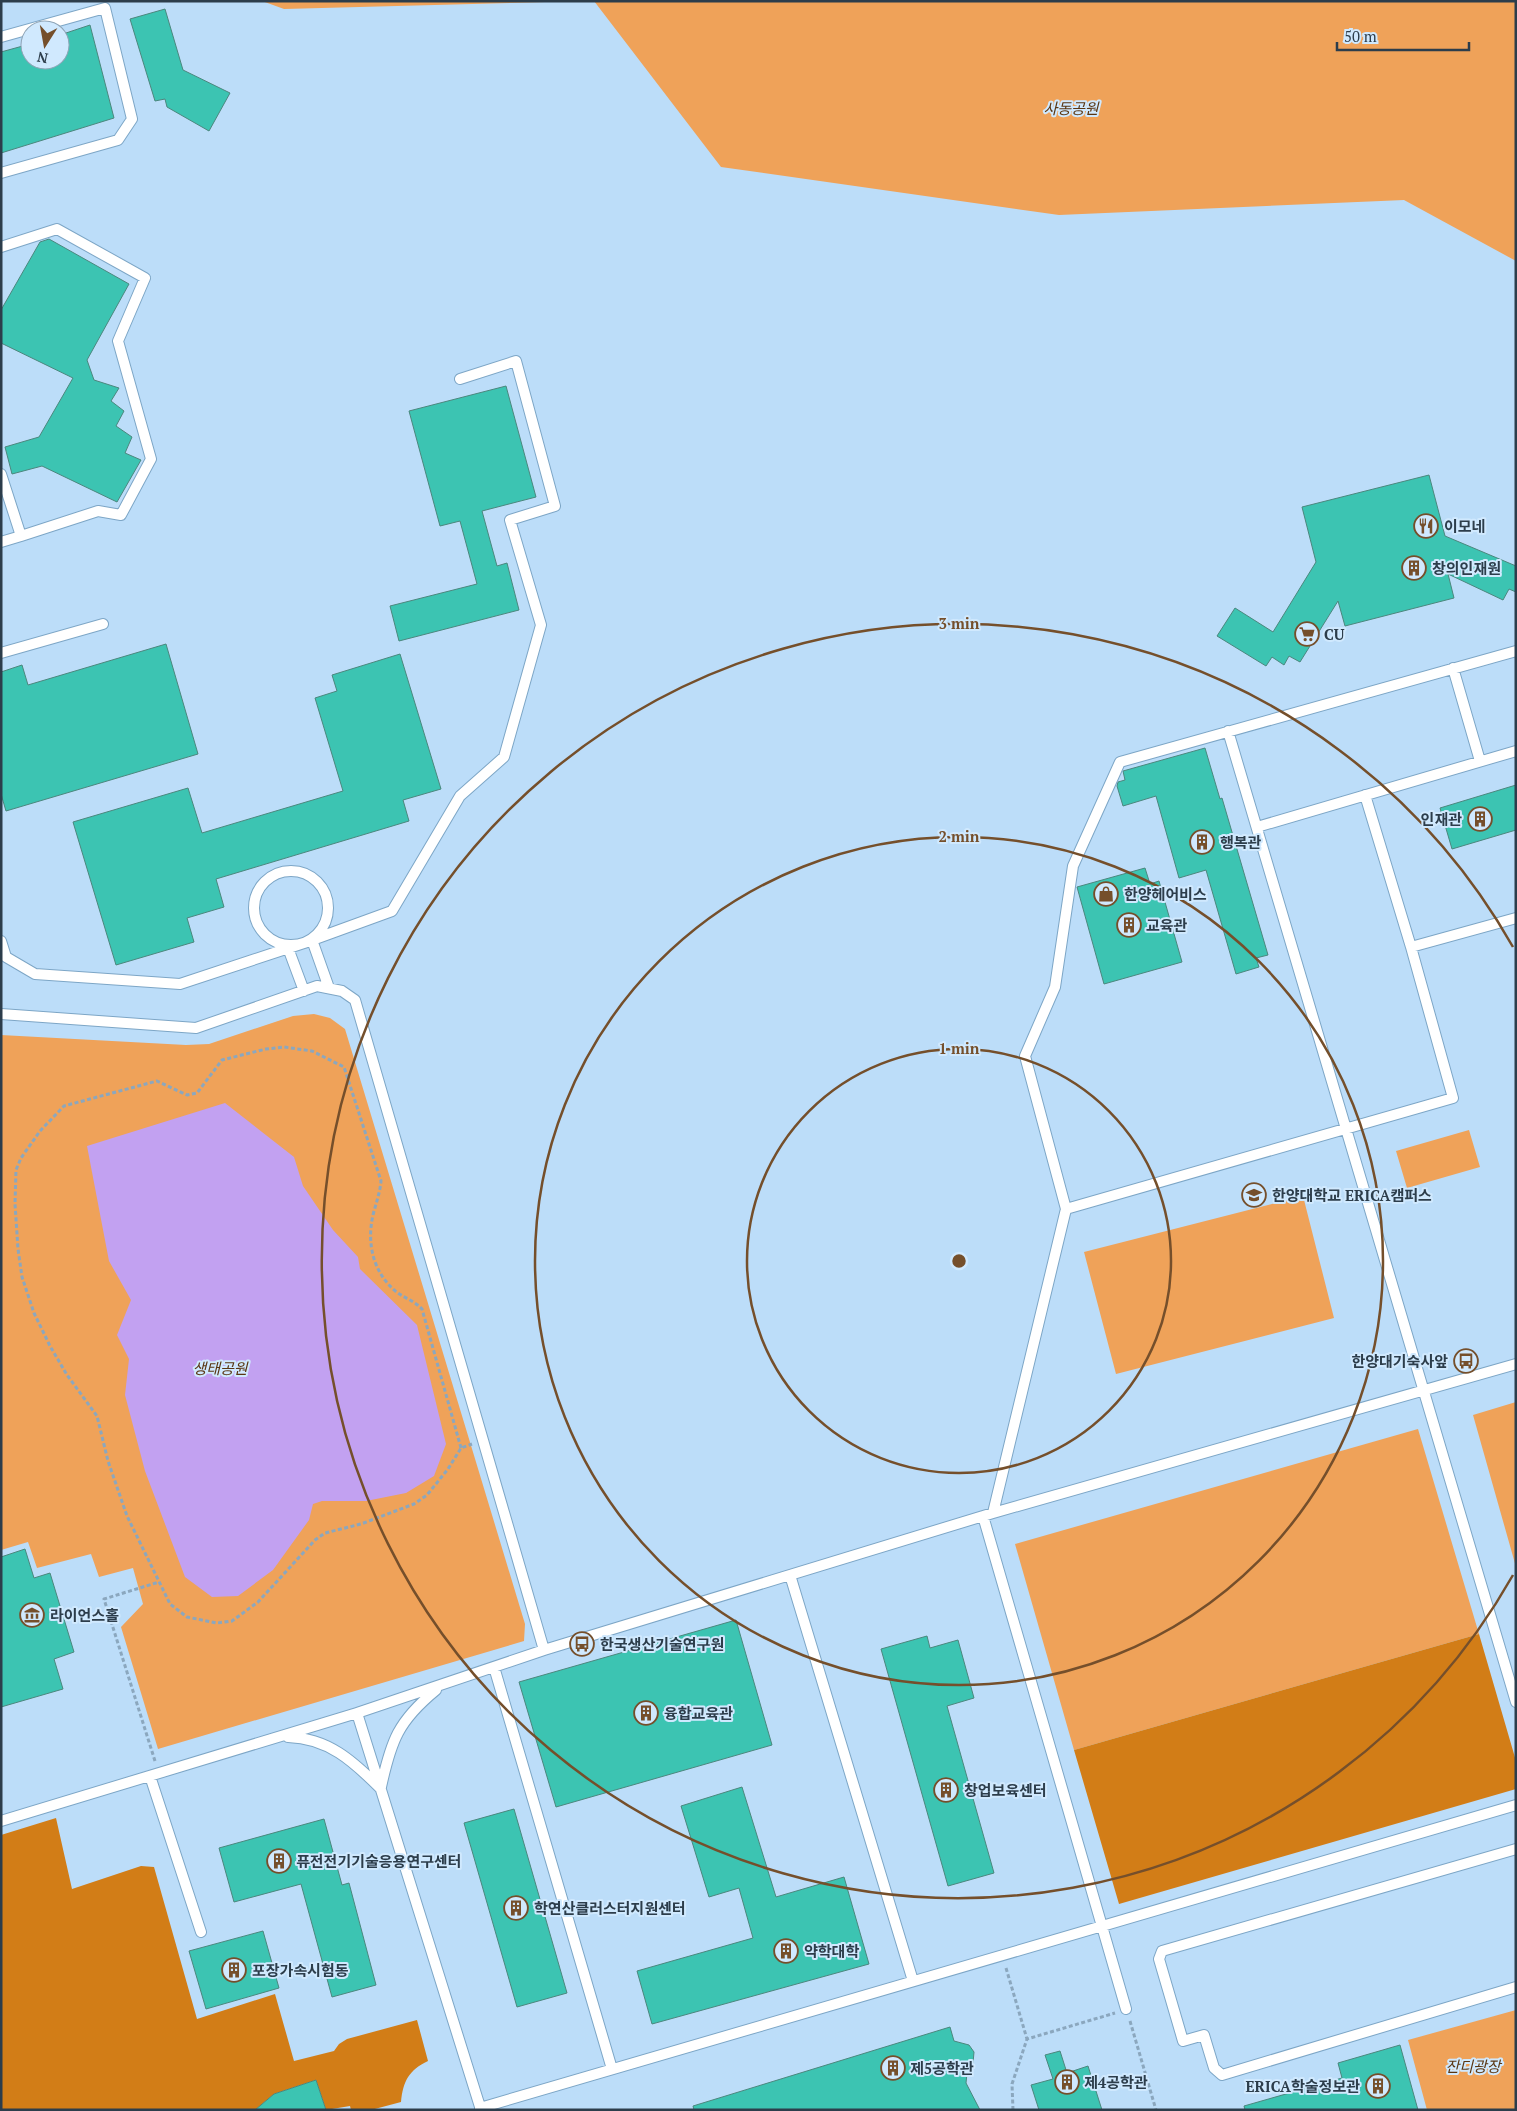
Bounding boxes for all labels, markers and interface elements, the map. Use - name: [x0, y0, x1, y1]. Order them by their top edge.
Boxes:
- north arrow: [20, 20, 70, 70]
- scale bar: [1337, 20, 1470, 52]
- text: 50 m: [1344, 26, 1377, 46]
- text: N: [35, 48, 49, 69]
- park label: 사동공원: [1043, 98, 1100, 118]
- restaurant icon: 이모네: [1413, 513, 1439, 539]
- place label: 이모네: [1444, 516, 1485, 536]
- building icon: 창의인재원: [1401, 555, 1427, 581]
- place label: 창의인재원: [1432, 558, 1501, 578]
- text: 3 min: [938, 613, 980, 633]
- supermarket icon: CU: [1294, 621, 1320, 647]
- place label: CU: [1324, 624, 1345, 644]
- building icon: 인재관: [1467, 806, 1493, 832]
- place label: 인재관: [1421, 809, 1462, 829]
- text: 2 min: [938, 826, 980, 846]
- building icon: 행복관: [1189, 829, 1215, 855]
- place label: 행복관: [1220, 832, 1262, 852]
- shop icon: 한양헤어비스: [1093, 881, 1119, 907]
- place label: 한양헤어비스: [1124, 884, 1207, 904]
- building icon: 교육관: [1116, 912, 1142, 938]
- place label: 교육관: [1146, 915, 1188, 935]
- text: 1 min: [938, 1038, 980, 1058]
- school or university icon: 한양대학교 ERICA캠퍼스: [1241, 1182, 1267, 1208]
- place label: 한양대학교 ERICA캠퍼스: [1272, 1185, 1432, 1205]
- centre of rings: [950, 1252, 968, 1270]
- bus stop icon: 한양대기숙사앞: [1453, 1348, 1479, 1374]
- place label: 한양대기숙사앞: [1351, 1351, 1448, 1371]
- park label: 생태공원: [192, 1358, 249, 1378]
- museum icon: 라이언스홀: [19, 1602, 45, 1628]
- place label: 라이언스홀: [50, 1605, 119, 1625]
- bus stop icon: 한국생산기술연구원: [569, 1631, 595, 1657]
- place label: 한국생산기술연구원: [600, 1634, 724, 1654]
- building icon: 융합교육관: [633, 1700, 659, 1726]
- place label: 융합교육관: [664, 1703, 733, 1723]
- building icon: 창업보육센터: [933, 1777, 959, 1803]
- place label: 창업보육센터: [964, 1780, 1047, 1800]
- building icon: 퓨전전기기술응용연구센터: [266, 1848, 292, 1874]
- place label: 퓨전전기기술응용연구센터: [296, 1851, 462, 1871]
- building icon: 학연산클러스터지원센터: [503, 1895, 529, 1921]
- place label: 학연산클러스터지원센터: [534, 1898, 686, 1918]
- building icon: 약학대학: [773, 1938, 799, 1964]
- place label: 약학대학: [804, 1941, 859, 1961]
- building icon: 포장가속시험동: [221, 1957, 247, 1983]
- place label: 포장가속시험동: [252, 1960, 349, 1980]
- building icon: 제5공학관: [880, 2055, 906, 2081]
- park label: 잔디광장: [1445, 2056, 1503, 2076]
- place label: 제5공학관: [910, 2058, 974, 2078]
- building icon: 제4공학관: [1054, 2069, 1080, 2095]
- place label: 제4공학관: [1084, 2072, 1148, 2092]
- building icon: ERICA학술정보관: [1365, 2073, 1391, 2099]
- place label: ERICA학술정보관: [1246, 2076, 1360, 2096]

